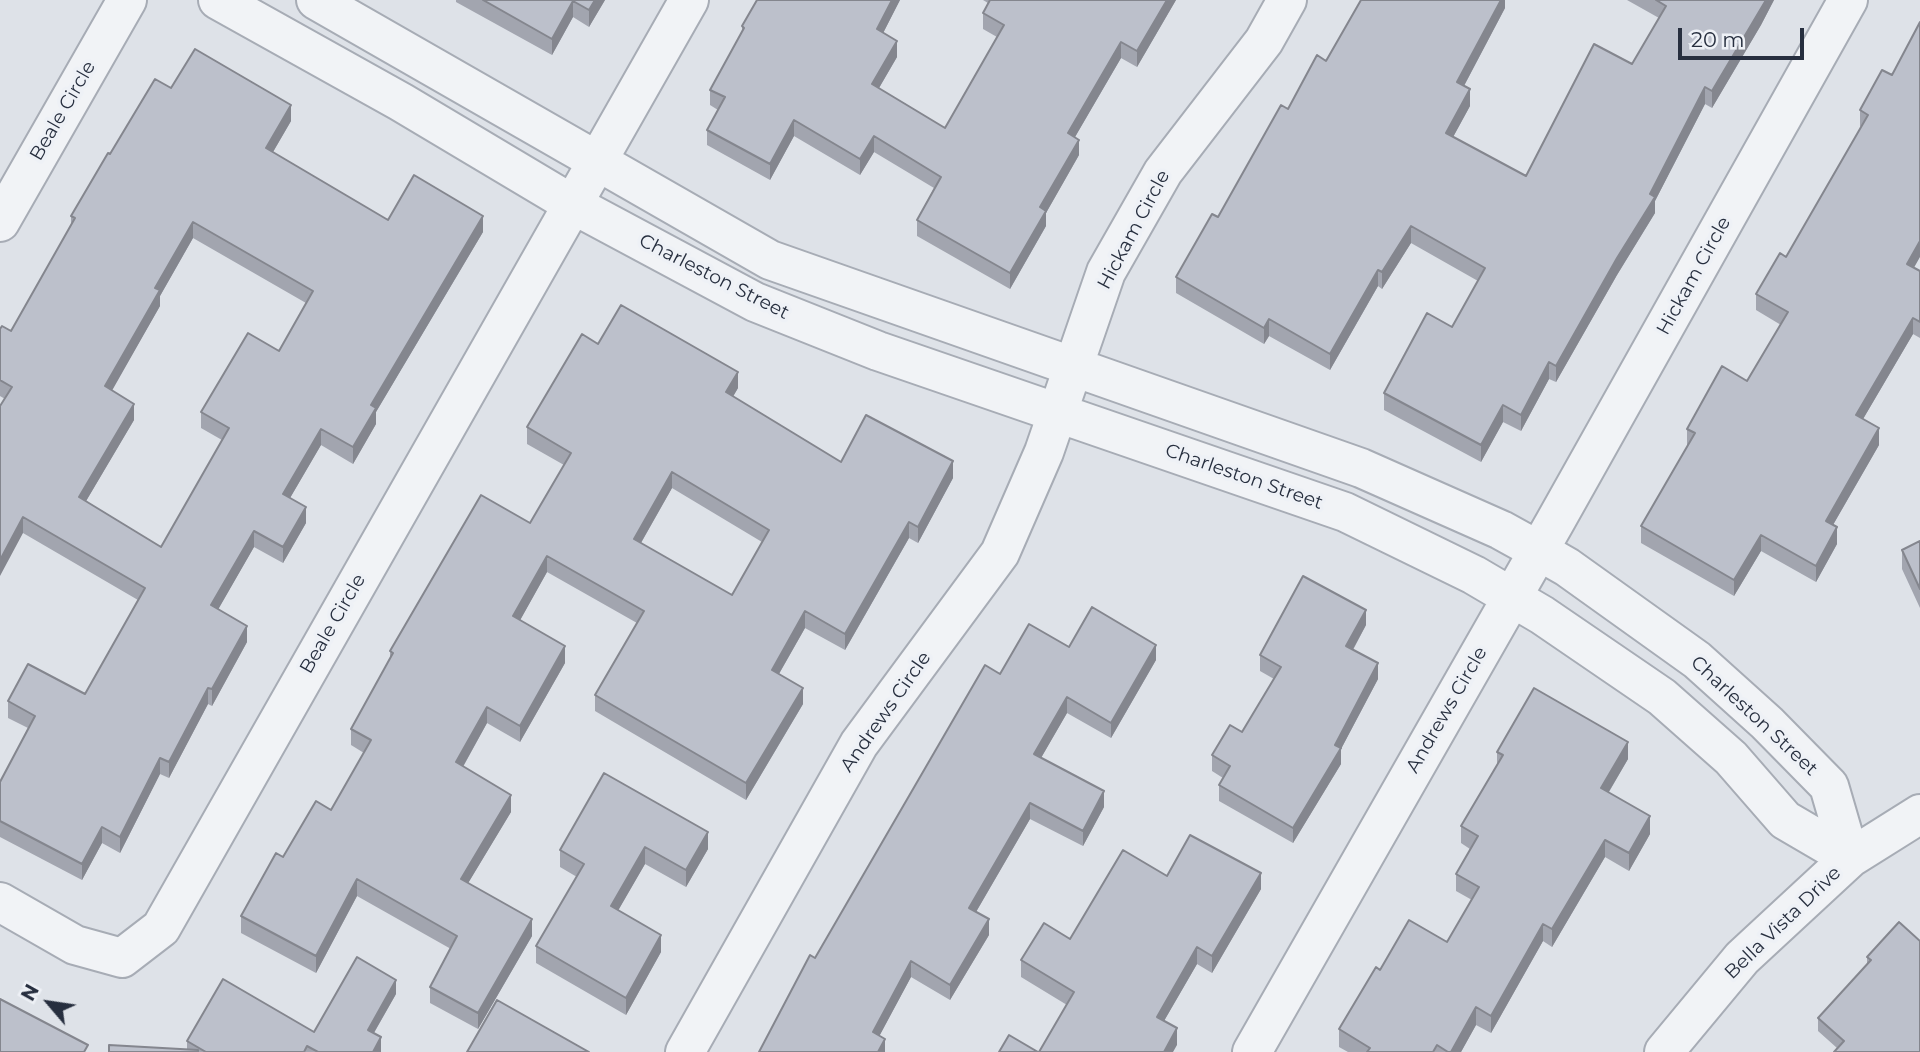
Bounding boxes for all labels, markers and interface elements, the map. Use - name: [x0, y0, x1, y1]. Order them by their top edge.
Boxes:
- scale bar: [1682, 14, 1808, 58]
- text: 20 m: [1691, 27, 1745, 52]
- street label: Beale Circle: [25, 57, 101, 165]
- street label: Hickam Circle: [1093, 166, 1175, 294]
- street label: Hickam Circle: [1652, 213, 1736, 339]
- street label: Charleston Street: [635, 229, 793, 325]
- street label: Charleston Street: [1162, 439, 1326, 515]
- street label: Beale Circle: [295, 570, 371, 678]
- street label: Andrews Circle: [1402, 643, 1492, 777]
- street label: Andrews Circle: [836, 647, 936, 777]
- street label: Charleston Street: [1686, 651, 1822, 781]
- street label: Bella Vista Drive: [1720, 862, 1846, 984]
- north arrow: [14, 968, 84, 1038]
- text: N: [16, 980, 44, 1005]

